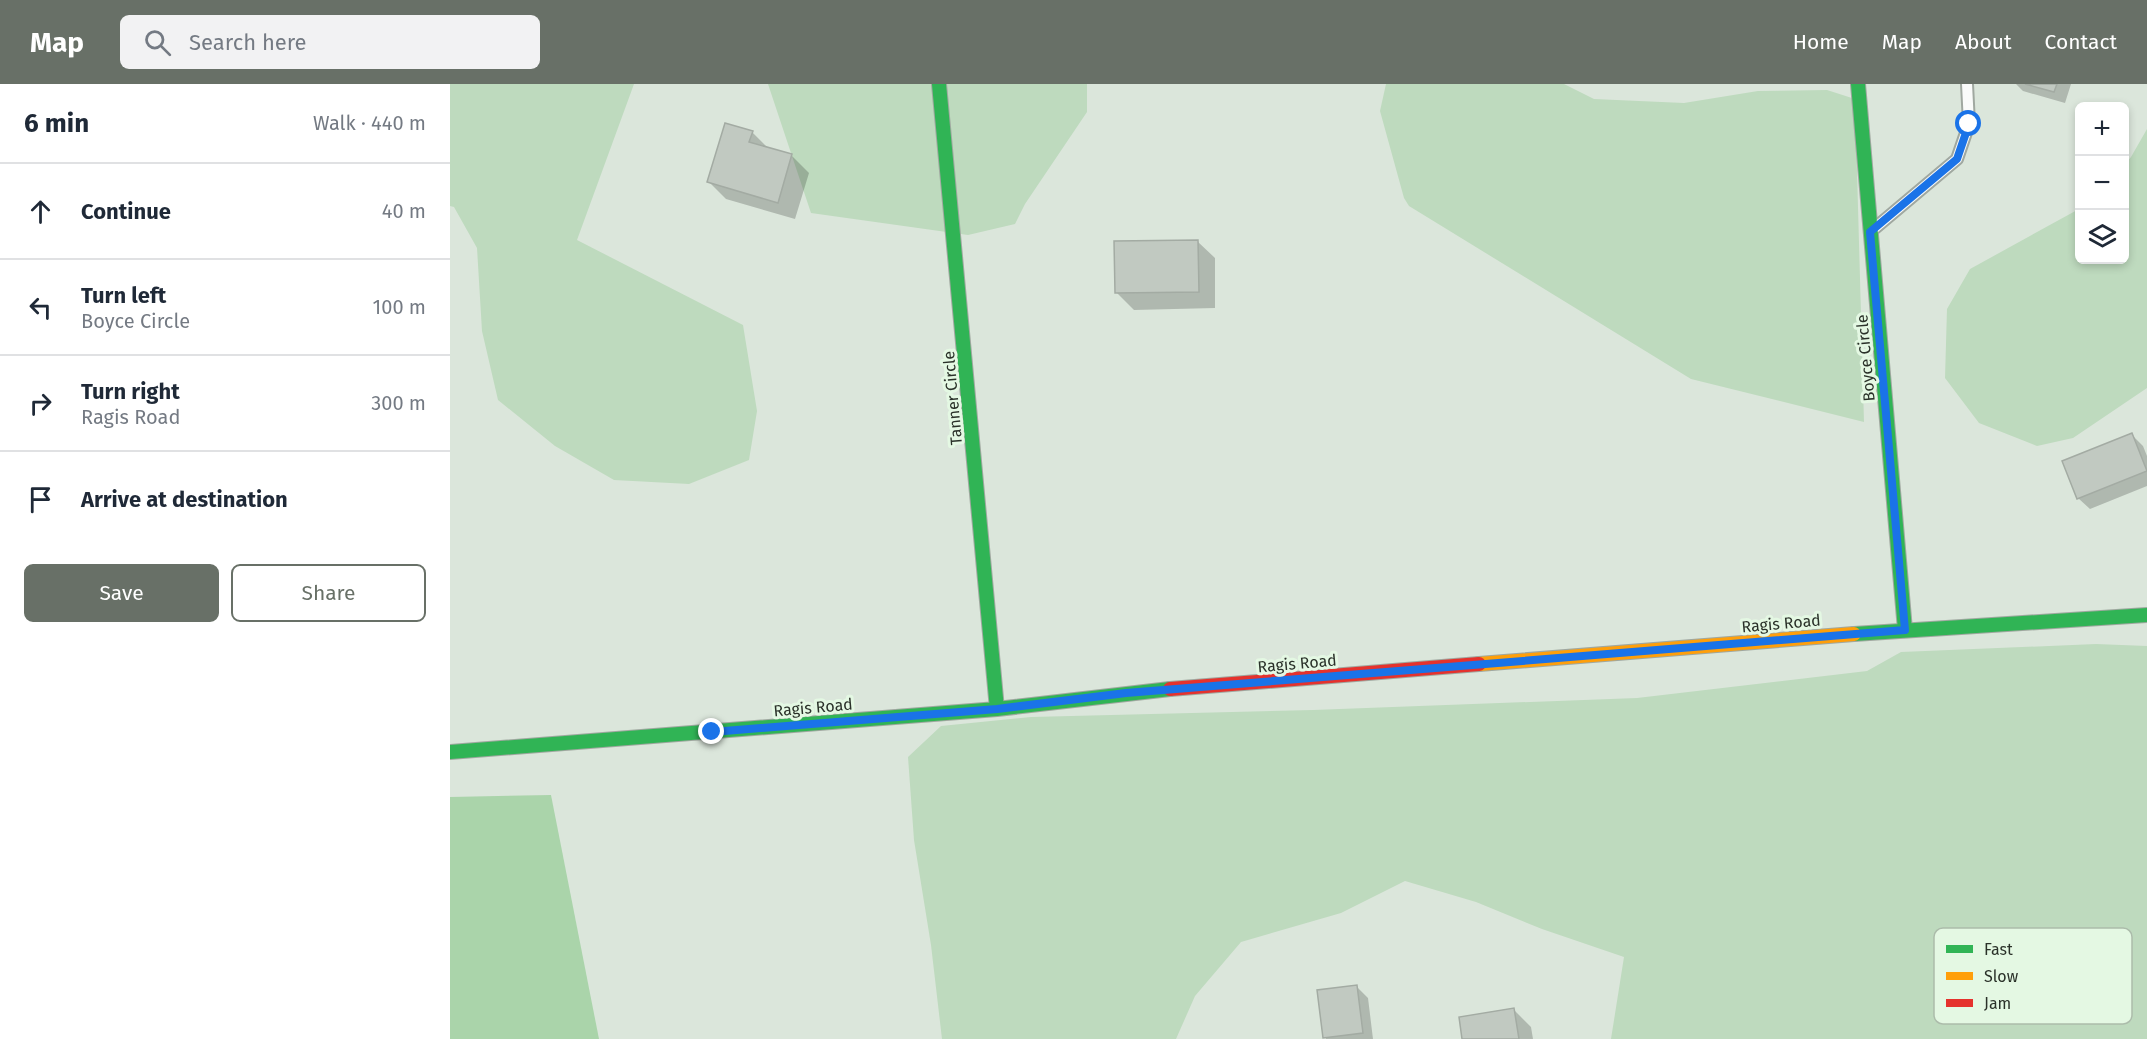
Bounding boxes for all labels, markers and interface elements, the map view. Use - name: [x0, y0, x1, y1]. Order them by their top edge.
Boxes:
- search box: [120, 15, 540, 69]
- text: Map: [30, 26, 84, 59]
- icon: search: [141, 26, 174, 59]
- text: Search here: [189, 29, 307, 56]
- text: Home: [1793, 29, 1849, 55]
- text: Map: [1882, 29, 1922, 55]
- text: About: [1955, 29, 2012, 55]
- text: Contact: [2045, 29, 2117, 55]
- map controls: [2075, 102, 2129, 264]
- button: +: [2075, 102, 2129, 156]
- text: 6 min: [24, 108, 89, 139]
- route start: [1955, 110, 1981, 136]
- text: Walk · 440 m: [313, 111, 426, 135]
- button: −: [2075, 156, 2129, 210]
- icon: ahead: [24, 195, 57, 228]
- text: Continue: [81, 198, 171, 225]
- text: 40 m: [382, 199, 426, 223]
- button: layers: [2075, 210, 2129, 264]
- text: Turn left: [81, 282, 166, 309]
- icon: left: [24, 291, 57, 324]
- text: 100 m: [373, 295, 426, 319]
- text: Boyce Circle: [81, 309, 190, 333]
- street label: Boyce Circle: [1852, 314, 1879, 402]
- street label: Tanner Circle: [939, 350, 966, 446]
- text: Turn right: [81, 378, 180, 405]
- icon: right: [24, 387, 57, 420]
- text: 300 m: [371, 391, 426, 415]
- text: Ragis Road: [81, 405, 180, 429]
- icon: arrive: [24, 483, 57, 516]
- text: Arrive at destination: [81, 486, 288, 513]
- button: Save: [24, 564, 219, 622]
- button: Share: [231, 564, 426, 622]
- street label: Ragis Road: [1741, 611, 1821, 636]
- street label: Ragis Road: [1257, 651, 1337, 676]
- street label: Ragis Road: [773, 695, 853, 720]
- route end: [698, 718, 724, 744]
- legend: [1934, 928, 2132, 1024]
- text: Fast: [1984, 940, 2013, 959]
- text: Slow: [1984, 967, 2019, 986]
- text: Jam: [1984, 994, 2011, 1013]

